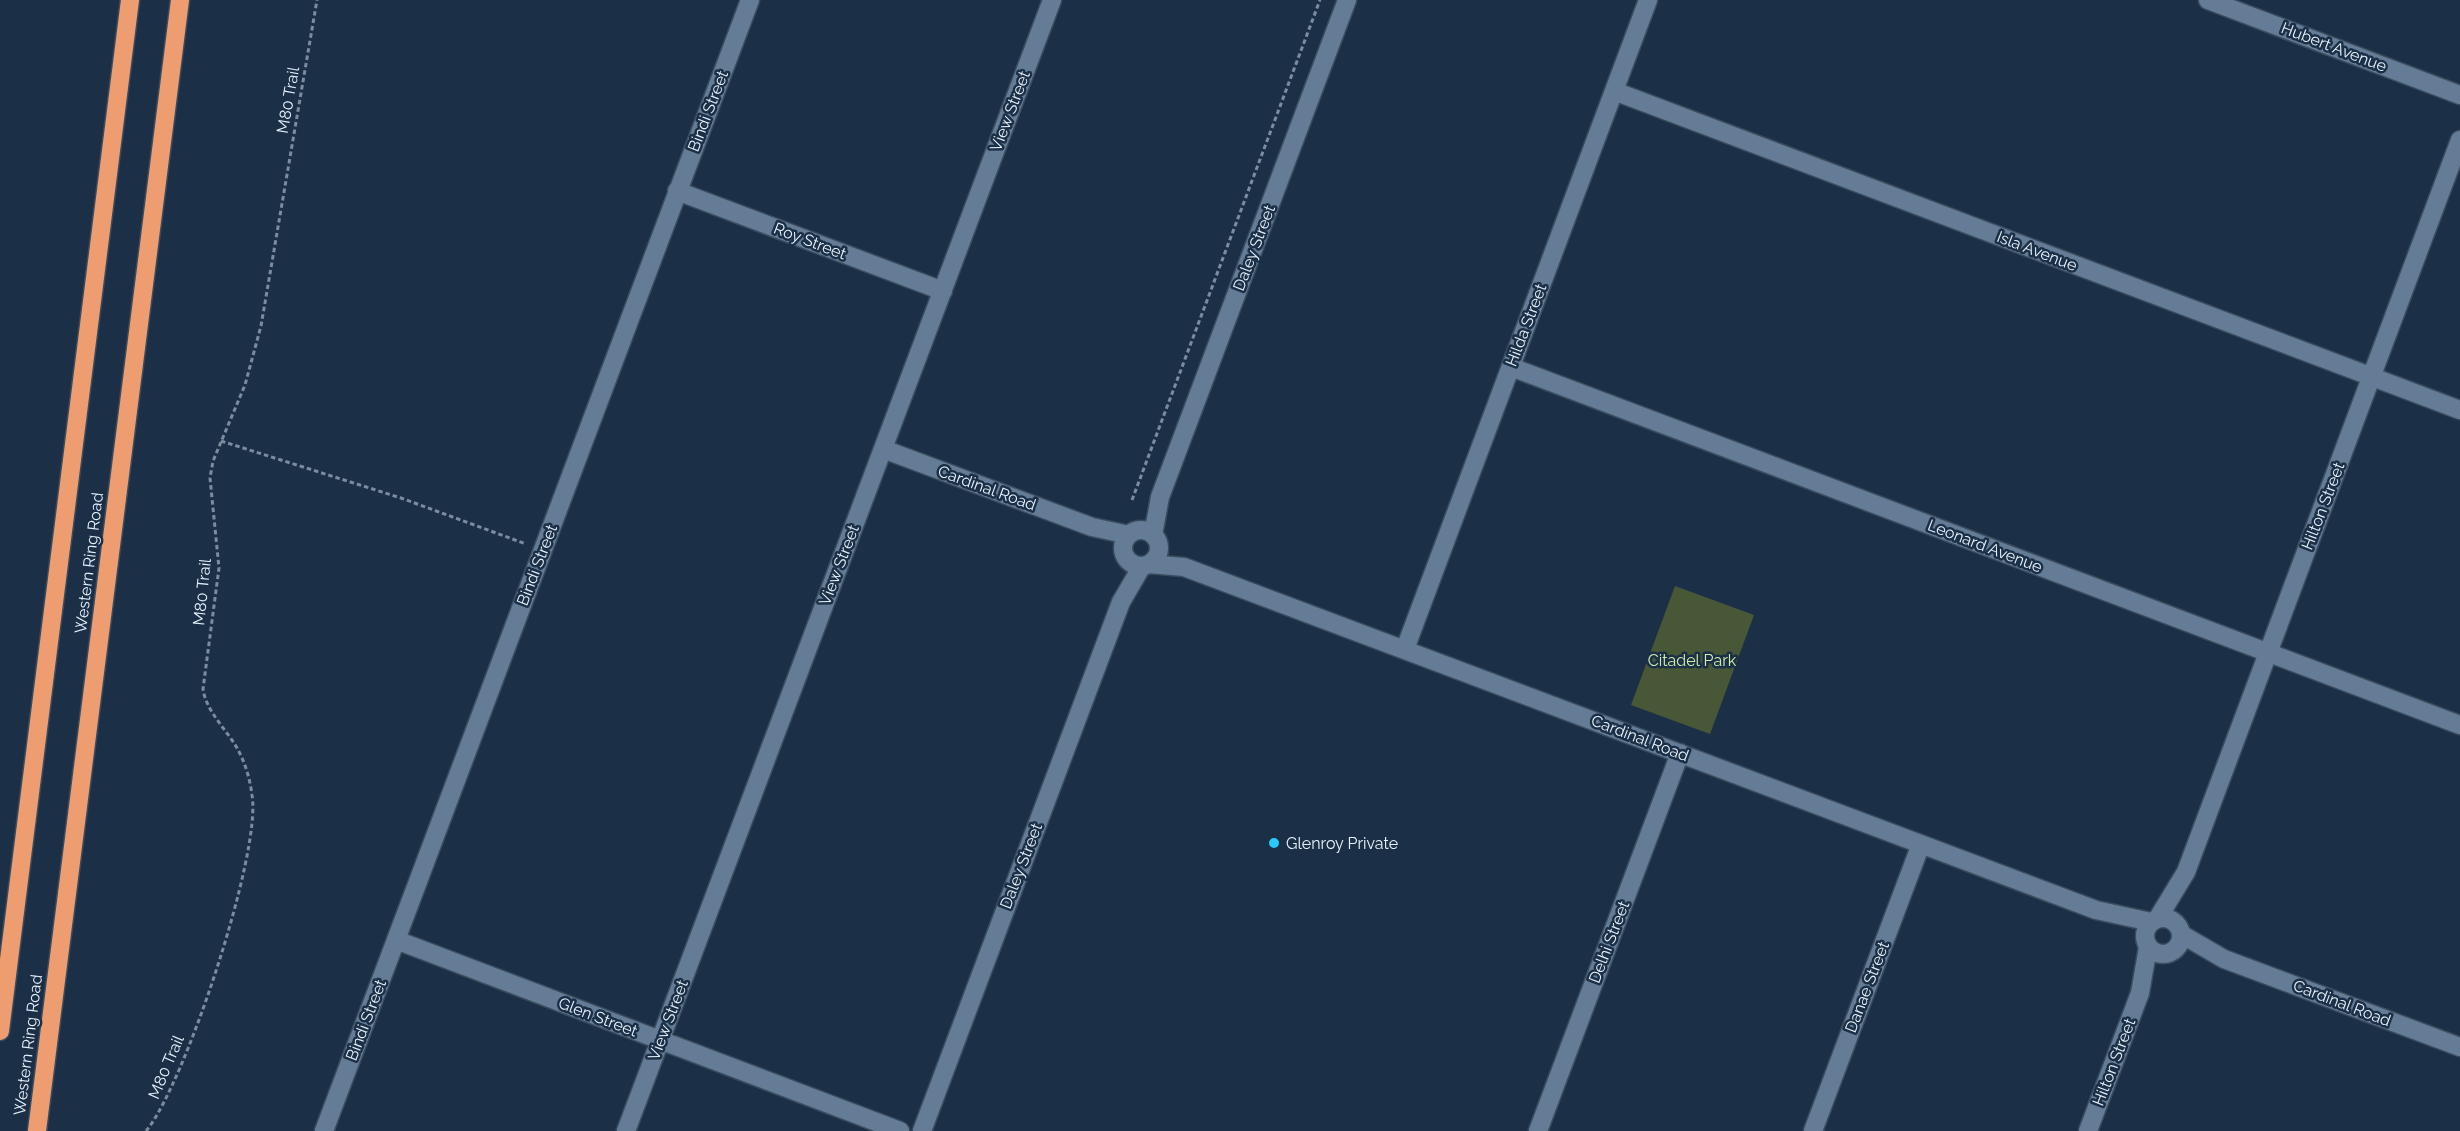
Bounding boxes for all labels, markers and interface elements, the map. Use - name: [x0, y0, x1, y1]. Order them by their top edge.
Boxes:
- street label: Hubert Avenue: [2279, 18, 2389, 76]
- street label: M80 Trail: [273, 65, 303, 135]
- street label: Bindi Street: [684, 67, 732, 154]
- street label: View Street: [986, 68, 1034, 154]
- street label: Daley Street: [1229, 202, 1279, 294]
- street label: Roy Street: [771, 218, 850, 264]
- street label: Isla Avenue: [1994, 227, 2080, 275]
- street label: Hilda Street: [1502, 281, 1551, 369]
- street label: Hilton Street: [2298, 459, 2349, 552]
- street label: Cardinal Road: [935, 461, 1039, 515]
- street label: Western Ring Road: [71, 491, 107, 635]
- street label: Leonard Avenue: [1925, 515, 2045, 577]
- street label: Bindi Street: [513, 521, 561, 608]
- street label: View Street: [815, 522, 863, 608]
- street label: M80 Trail: [189, 557, 215, 627]
- park label: Citadel Park: [1648, 651, 1737, 670]
- street label: Cardinal Road: [1589, 711, 1691, 765]
- street label: Daley Street: [996, 820, 1046, 912]
- place label: Glenroy Private: [1286, 834, 1398, 853]
- marker: Glenroy Private: [1267, 836, 1281, 850]
- street label: Delhi Street: [1585, 898, 1634, 986]
- street label: Danae Street: [1841, 938, 1893, 1035]
- street label: Western Ring Road: [10, 973, 46, 1117]
- street label: Bindi Street: [342, 976, 390, 1063]
- street label: Cardinal Road: [2291, 976, 2393, 1030]
- street label: View Street: [644, 977, 692, 1063]
- street label: Glen Street: [556, 993, 641, 1041]
- street label: Hilton Street: [2089, 1015, 2140, 1108]
- street label: M80 Trail: [144, 1032, 188, 1102]

